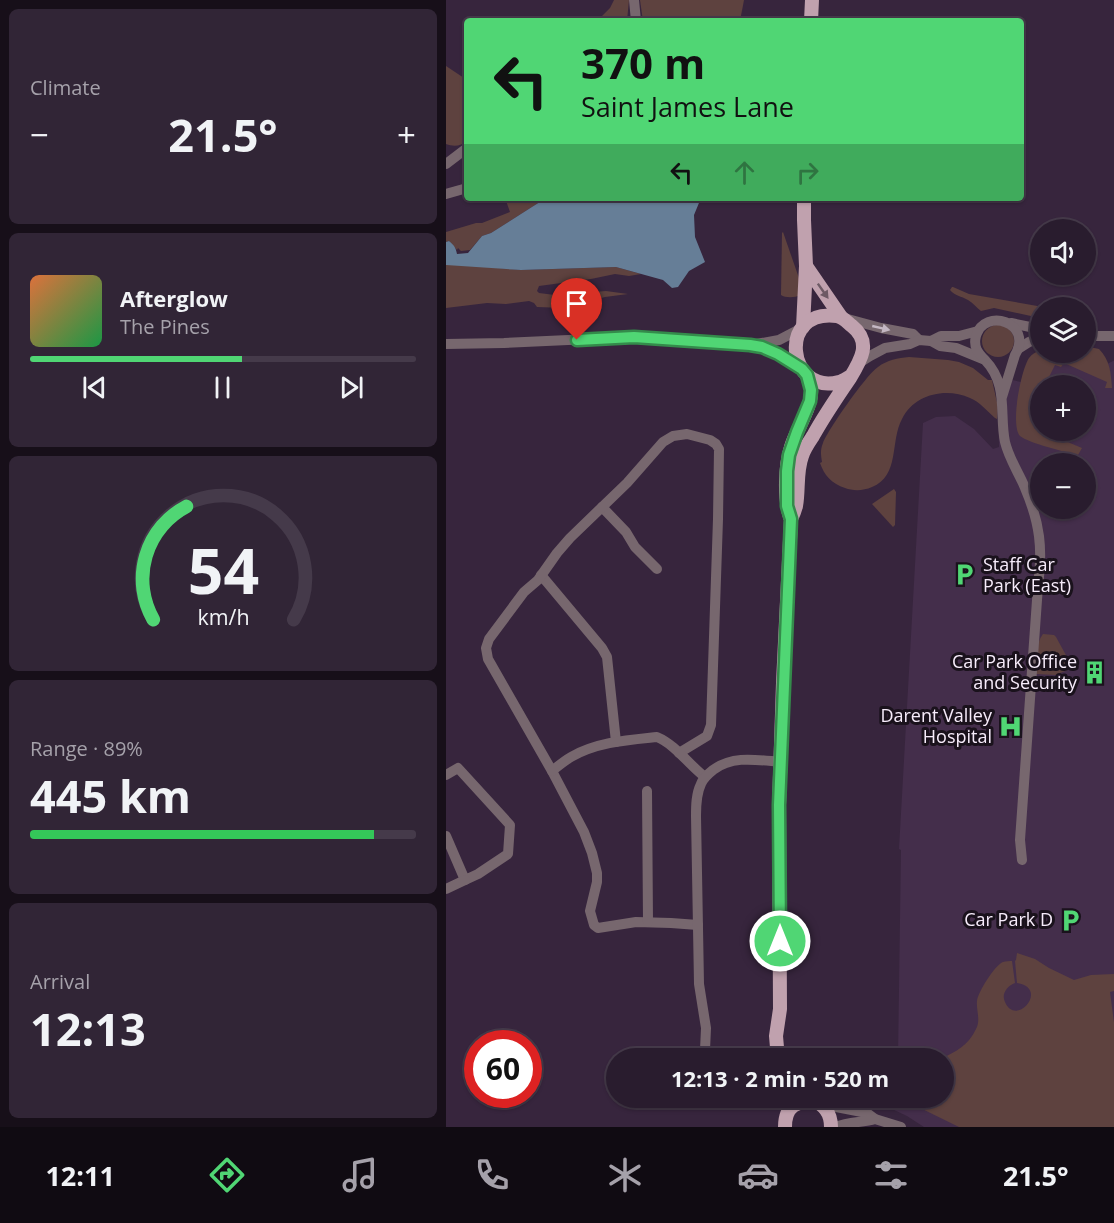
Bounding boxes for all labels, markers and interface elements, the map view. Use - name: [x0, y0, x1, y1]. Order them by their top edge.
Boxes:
- text: 370 m: [581, 34, 705, 91]
- icon: left: [482, 42, 560, 120]
- text: Climate: [30, 74, 101, 101]
- text: Saint James Lane: [581, 88, 794, 125]
- text: 21.5°: [168, 104, 278, 165]
- text: −: [30, 112, 49, 157]
- text: +: [397, 112, 416, 157]
- icon: left: [665, 156, 698, 189]
- icon: ahead: [728, 156, 761, 189]
- icon: right: [791, 156, 824, 189]
- map controls: [1030, 219, 1096, 519]
- button: sound: [1030, 219, 1096, 285]
- pin: [551, 278, 602, 340]
- text: Afterglow: [120, 283, 228, 313]
- one-way arrow: [818, 283, 829, 300]
- icon: arrive: [560, 287, 593, 320]
- button: layers: [1030, 297, 1096, 363]
- text: The Pines: [120, 313, 210, 340]
- one-way arrow: [871, 323, 890, 333]
- icon: previous: [78, 371, 111, 404]
- icon: pause: [206, 371, 239, 404]
- icon: next: [335, 371, 368, 404]
- button: +: [1030, 375, 1096, 441]
- button: −: [1030, 453, 1096, 519]
- text: 54: [187, 528, 259, 613]
- place label: Staff Car Park (East): [983, 552, 1071, 597]
- parking icon: Staff Car Park (East): [952, 562, 978, 588]
- text: km/h: [197, 603, 249, 632]
- place label: Car Park Office and Security: [952, 649, 1078, 694]
- building icon: Car Park Office and Security: [1082, 659, 1108, 685]
- place label: Darent Valley Hospital: [880, 703, 993, 748]
- hospital icon: Darent Valley Hospital: [997, 713, 1023, 739]
- text: Range · 89%: [30, 735, 143, 762]
- text: 445 km: [30, 765, 191, 826]
- place label: Car Park D: [964, 907, 1053, 931]
- parking icon: Car Park D: [1058, 907, 1084, 933]
- position arrow: [748, 909, 812, 973]
- text: Arrival: [30, 968, 90, 995]
- text: 12:13: [30, 998, 146, 1059]
- speed limit sign: 60: [464, 1030, 542, 1108]
- text: 12:13 · 2 min · 520 m: [671, 1063, 889, 1093]
- icon: directions: [206, 1154, 248, 1196]
- icon: music: [339, 1154, 381, 1196]
- icon: phone: [471, 1154, 513, 1196]
- icon: climate: [604, 1154, 646, 1196]
- icon: car: [737, 1154, 779, 1196]
- icon: filters: [870, 1154, 912, 1196]
- text: 12:11: [45, 1157, 115, 1194]
- text: 21.5°: [1003, 1157, 1068, 1194]

